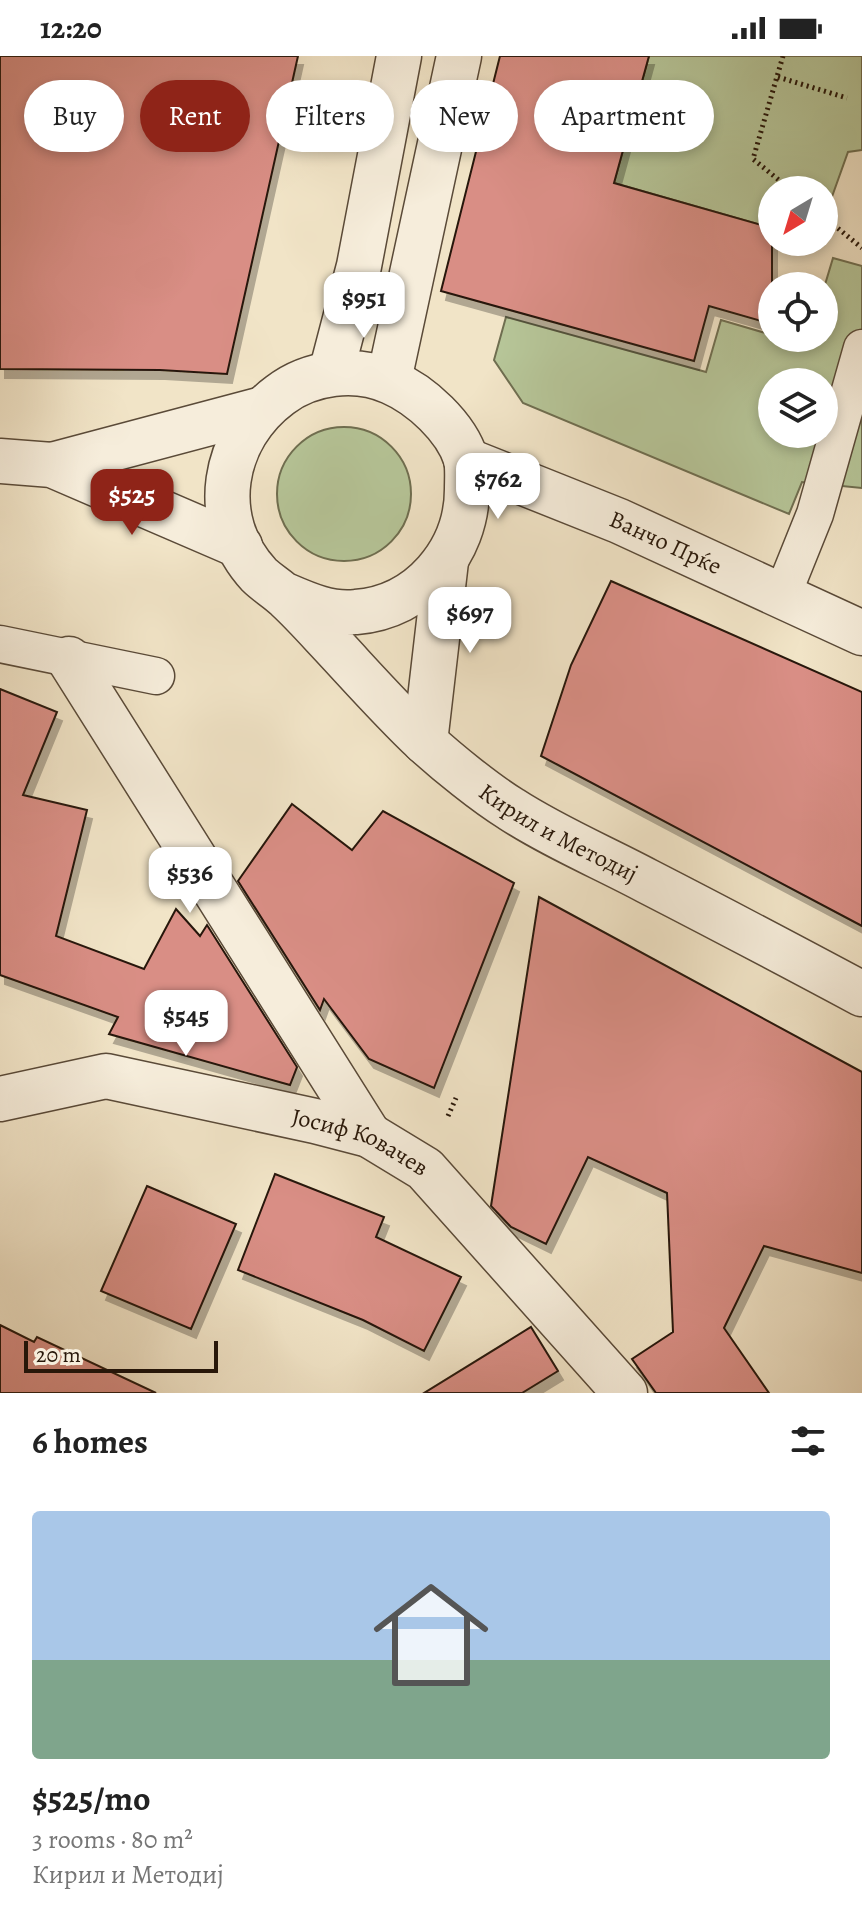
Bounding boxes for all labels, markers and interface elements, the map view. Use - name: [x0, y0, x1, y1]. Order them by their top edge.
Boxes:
- text: 12:20: [40, 8, 102, 48]
- chip: Buy: [24, 80, 124, 152]
- chip: Rent: [140, 80, 250, 152]
- chip: Filters: [266, 80, 394, 152]
- chip: New: [410, 80, 518, 152]
- chip: Apartment: [534, 80, 714, 152]
- north arrow: [758, 176, 838, 256]
- map controls: [758, 176, 838, 448]
- pin: $951: [317, 272, 411, 340]
- button: locate: [758, 272, 838, 352]
- text: $951: [342, 280, 386, 315]
- button: layers: [758, 368, 838, 448]
- pin: $762: [451, 453, 545, 521]
- text: $762: [474, 461, 522, 496]
- pin: $525: [85, 469, 179, 537]
- text: $525: [109, 477, 155, 512]
- street label: Ванчо Прќе: [605, 503, 727, 582]
- pin: $697: [423, 587, 517, 655]
- text: $697: [446, 595, 494, 630]
- street label: Кирил и Методиј: [472, 776, 643, 889]
- pin: $536: [143, 847, 237, 915]
- text: $536: [167, 855, 213, 890]
- pin: $545: [139, 990, 233, 1058]
- text: $545: [163, 998, 209, 1033]
- street label: Јосиф Ковачев: [289, 1100, 435, 1183]
- scale bar: [24, 1337, 218, 1373]
- text: 20 m: [36, 1340, 81, 1370]
- text: 6 homes: [32, 1418, 148, 1465]
- icon: filters: [786, 1419, 830, 1463]
- icon: home: [359, 1563, 503, 1707]
- text: $525/mo: [32, 1775, 151, 1822]
- text: 3 rooms · 80 m²: [32, 1822, 193, 1857]
- text: Кирил и Методиј: [32, 1857, 224, 1892]

